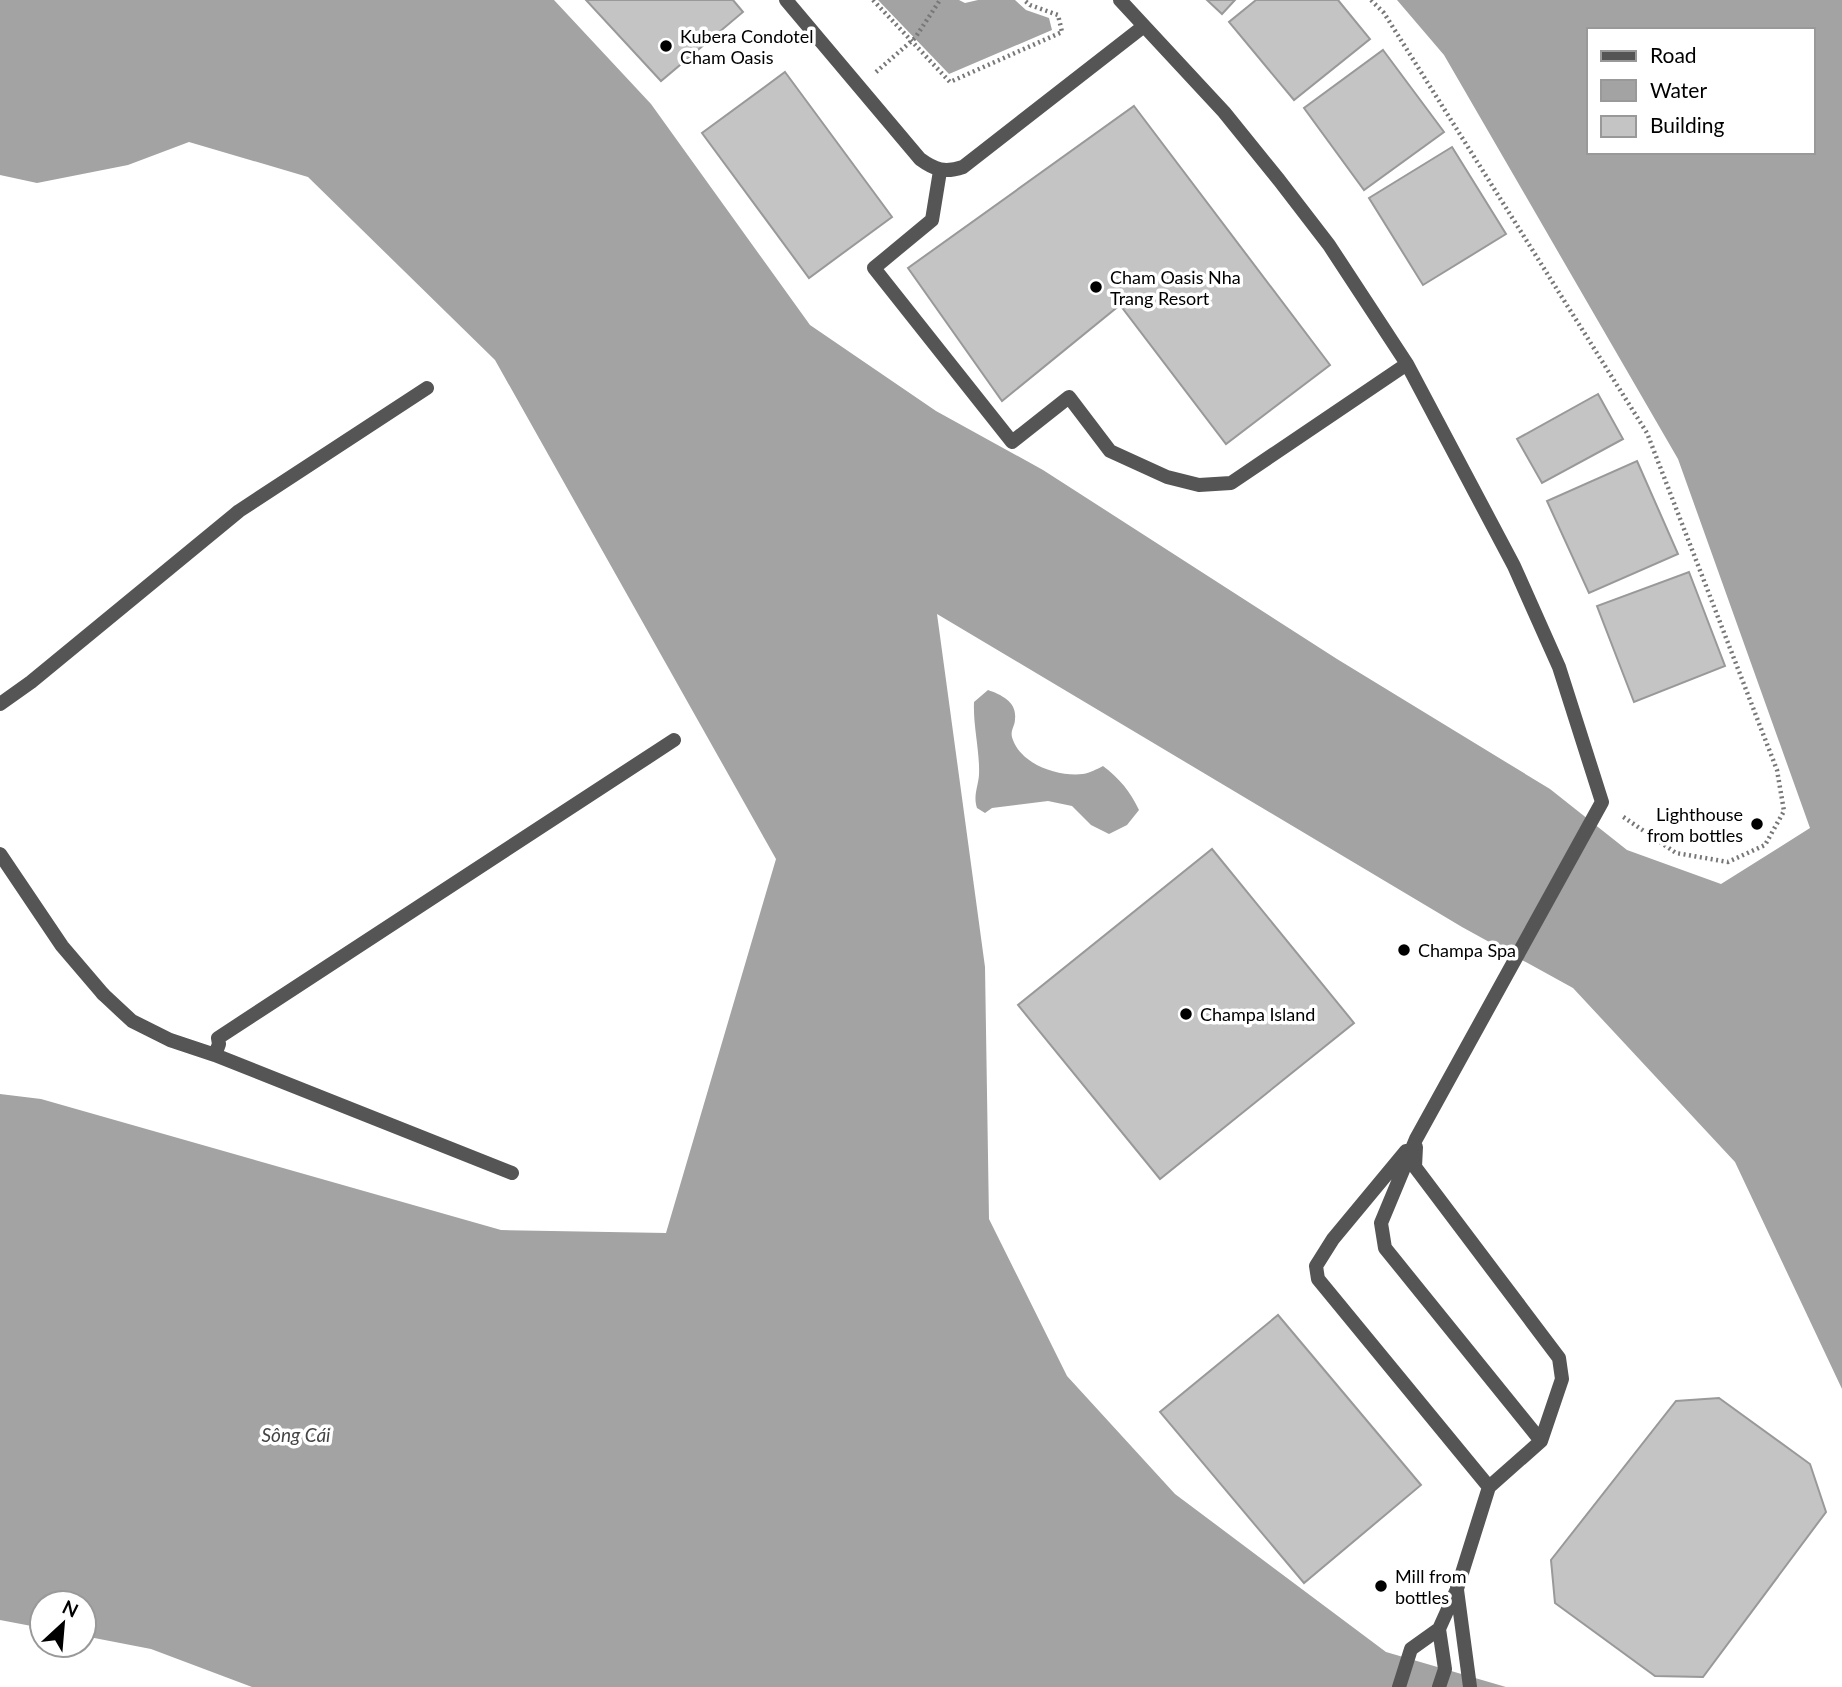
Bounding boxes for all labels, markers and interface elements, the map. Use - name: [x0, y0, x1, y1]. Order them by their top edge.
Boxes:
- place label: Kubera Condotel Cham Oasis: [680, 25, 813, 68]
- legend: [1587, 28, 1814, 154]
- marker: Kubera Condotel Cham Oasis: [658, 38, 674, 54]
- text: Road: [1650, 42, 1697, 67]
- text: Water: [1650, 77, 1707, 102]
- text: Building: [1650, 112, 1725, 137]
- place label: Cham Oasis Nha Trang Resort: [1110, 266, 1241, 309]
- marker: Cham Oasis Nha Trang Resort: [1088, 279, 1104, 295]
- place label: Lighthouse from bottles: [1647, 803, 1743, 846]
- marker: Lighthouse from bottles: [1749, 816, 1765, 832]
- place label: Champa Spa: [1418, 939, 1516, 961]
- marker: Champa Spa: [1396, 942, 1412, 958]
- place label: Champa Island: [1200, 1003, 1315, 1025]
- marker: Champa Island: [1178, 1006, 1194, 1022]
- water label: Sông Cái: [262, 1423, 331, 1446]
- place label: Mill from bottles: [1395, 1565, 1467, 1608]
- marker: Mill from bottles: [1373, 1578, 1389, 1594]
- north arrow: [28, 1589, 98, 1659]
- text: N: [59, 1595, 82, 1622]

